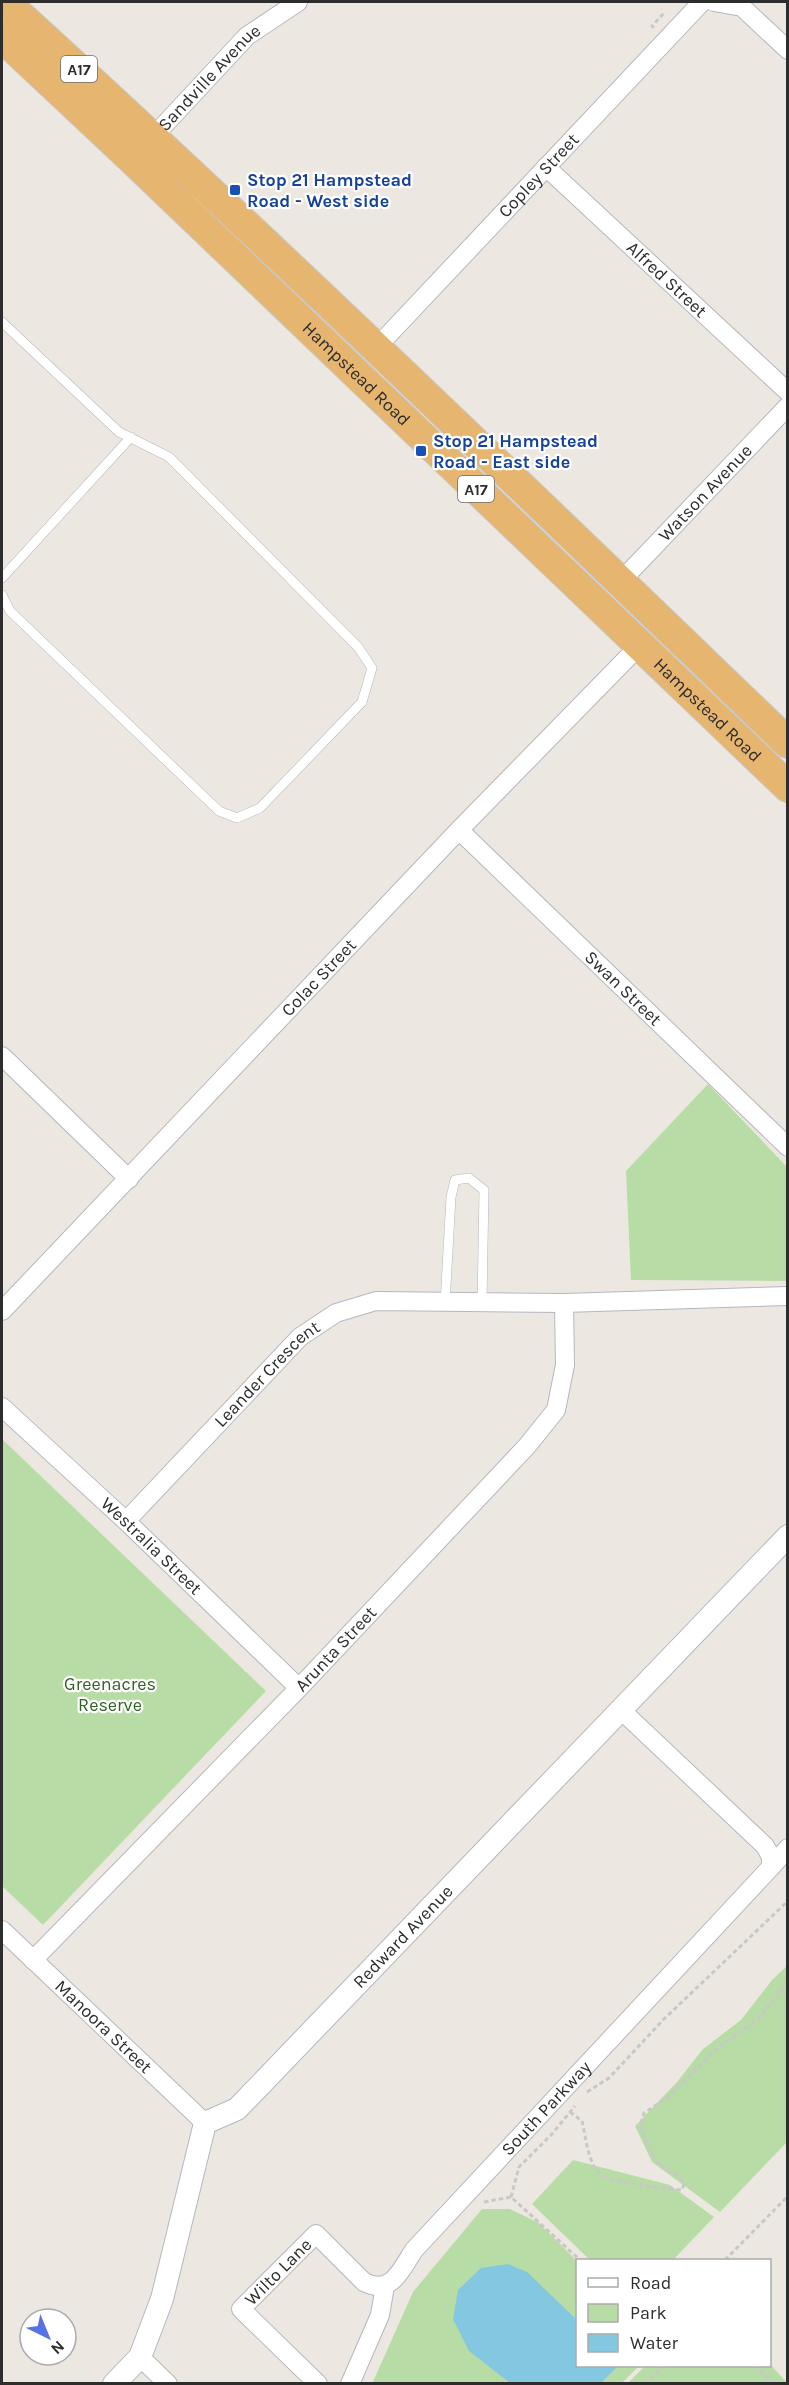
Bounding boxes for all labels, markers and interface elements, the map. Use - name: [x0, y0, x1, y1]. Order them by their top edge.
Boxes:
- street label: Sandville Avenue: [153, 19, 265, 136]
- road number: A17: [61, 56, 97, 82]
- street label: Copley Street: [494, 129, 584, 222]
- place label: Stop 21 Hampstead Road - West side: [247, 169, 412, 212]
- marker: Stop 21 Hampstead Road - West side: [228, 183, 242, 197]
- street label: Alfred Street: [622, 237, 712, 322]
- street label: Hampstead Road: [298, 317, 415, 431]
- place label: Stop 21 Hampstead Road - East side: [433, 430, 598, 473]
- street label: Watson Avenue: [654, 440, 757, 546]
- marker: Stop 21 Hampstead Road - East side: [414, 444, 428, 458]
- road number: A17: [458, 476, 494, 502]
- street label: Hampstead Road: [649, 653, 766, 767]
- street label: Colac Street: [277, 934, 361, 1021]
- street label: Swan Street: [580, 946, 666, 1030]
- street label: Leander Crescent: [210, 1316, 324, 1432]
- street label: Westralia Street: [96, 1492, 207, 1599]
- street label: Arunta Street: [290, 1602, 381, 1696]
- park label: Greenacres Reserve: [64, 1673, 156, 1716]
- street label: Redward Avenue: [348, 1880, 458, 1993]
- street label: Manoora Street: [50, 1975, 157, 2078]
- street label: South Parkway: [497, 2056, 596, 2160]
- street label: Wilto Lane: [240, 2234, 316, 2310]
- legend: [576, 2259, 771, 2367]
- text: Road: [630, 2272, 671, 2294]
- text: Park: [630, 2302, 667, 2324]
- north arrow: [18, 2307, 78, 2367]
- text: Water: [630, 2332, 678, 2354]
- text: N: [47, 2337, 69, 2358]

